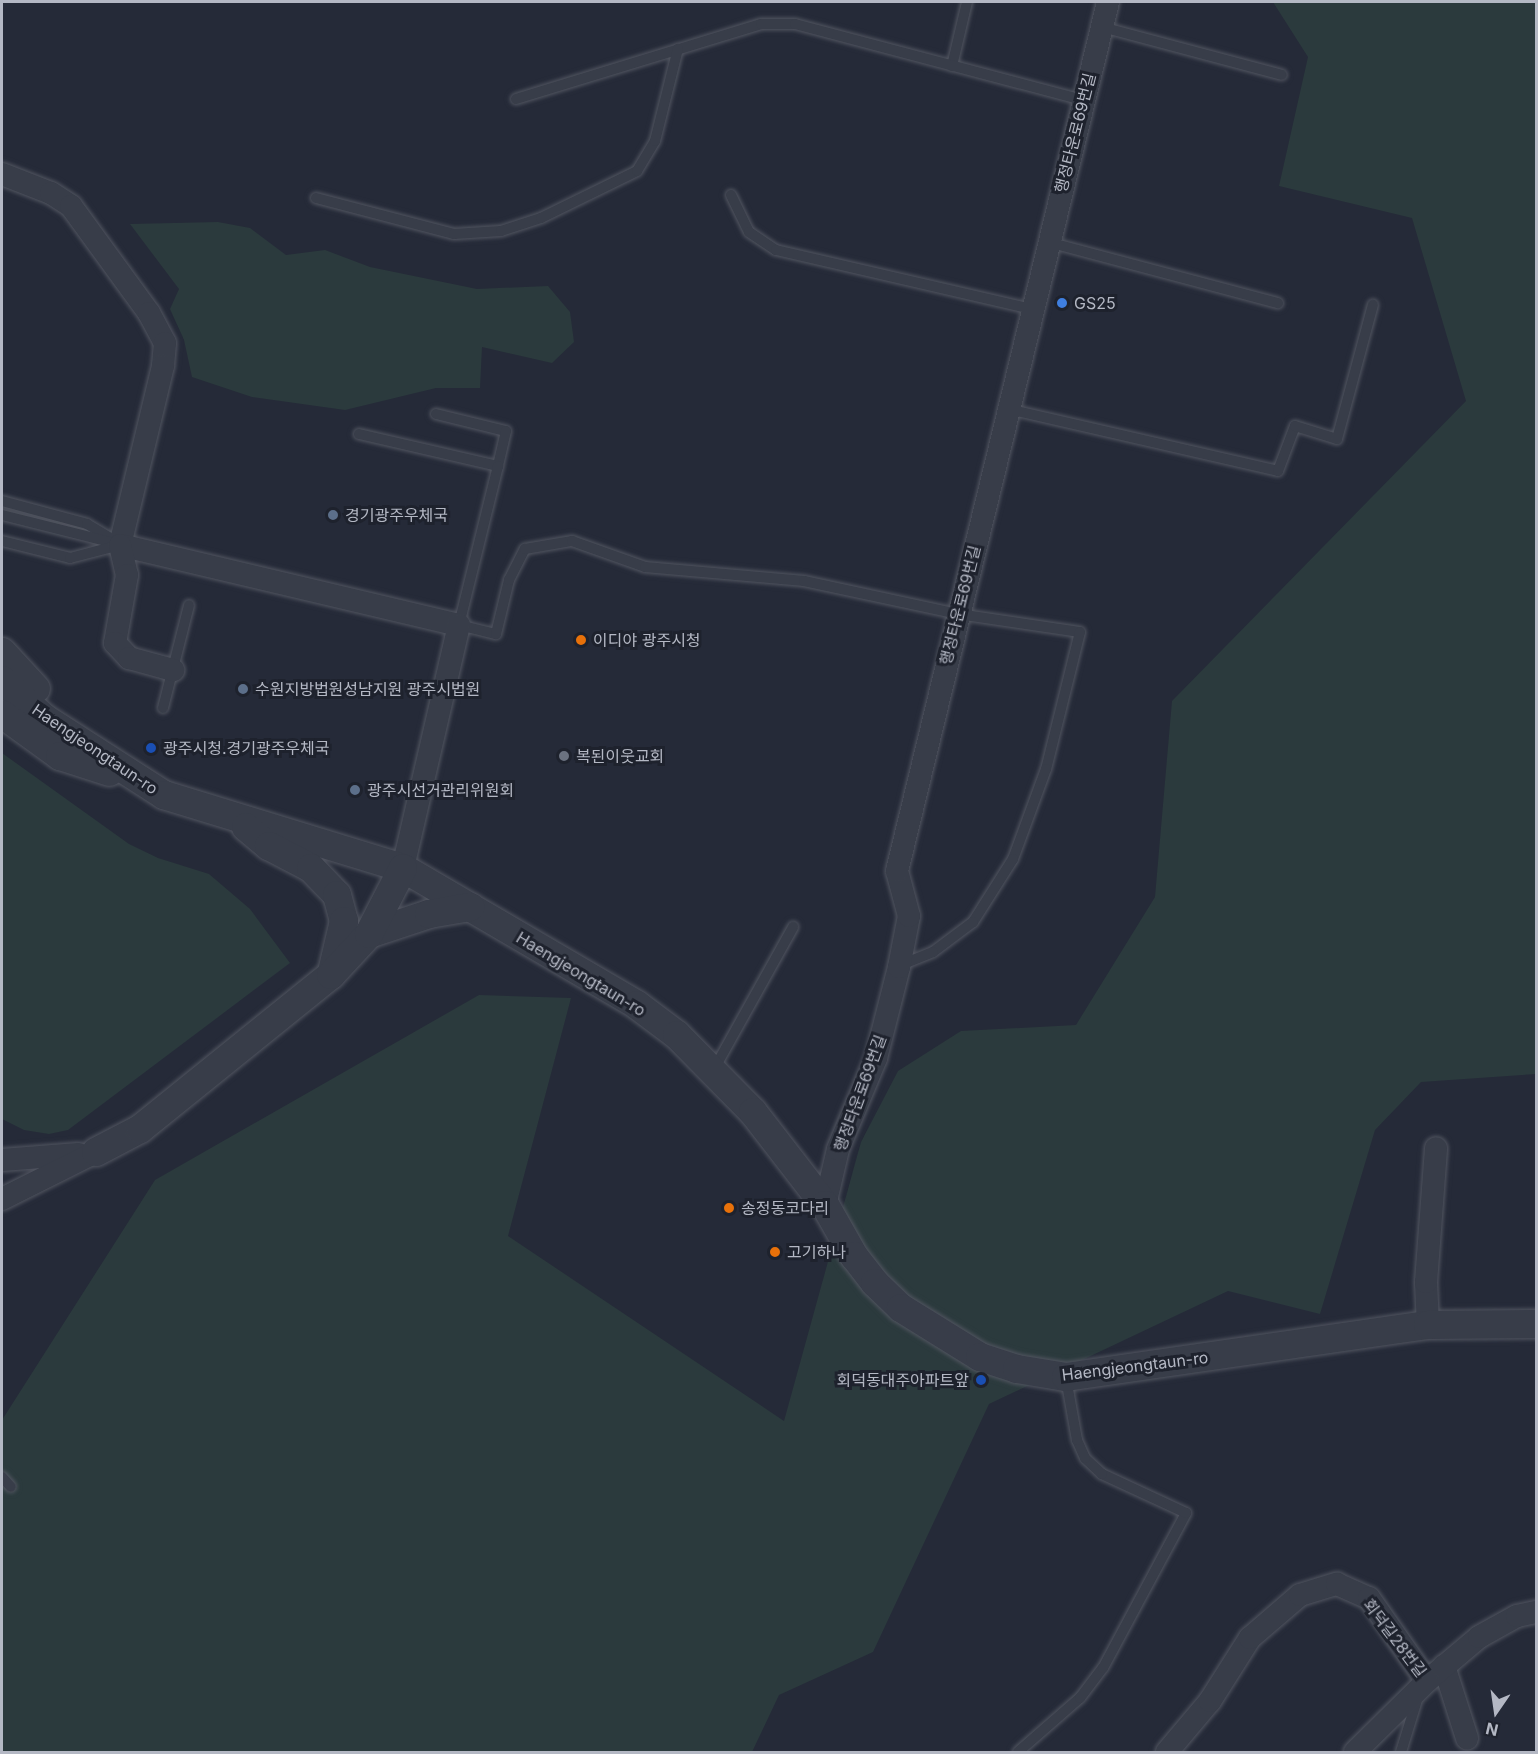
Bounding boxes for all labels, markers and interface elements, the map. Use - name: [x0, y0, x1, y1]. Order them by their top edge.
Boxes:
- street label: 행정타운로69번길: [1051, 71, 1099, 195]
- place label: GS25: [1074, 293, 1116, 313]
- marker: GS25: [1055, 296, 1069, 310]
- place label: 경기광주우체국: [345, 505, 448, 525]
- marker: 경기광주우체국: [326, 508, 340, 522]
- street label: 행정타운로69번길: [936, 543, 984, 667]
- place label: 이디야 광주시청: [593, 630, 701, 650]
- marker: 이디야 광주시청: [574, 633, 588, 647]
- place label: 수원지방법원성남지원 광주시법원: [255, 679, 480, 699]
- marker: 수원지방법원성남지원 광주시법원: [236, 682, 250, 696]
- street label: Haengjeongtaun-ro: [29, 700, 161, 798]
- place label: 광주시청.경기광주우체국: [163, 738, 330, 758]
- marker: 광주시청.경기광주우체국: [144, 741, 158, 755]
- place label: 복된이웃교회: [576, 746, 664, 766]
- marker: 복된이웃교회: [557, 749, 571, 763]
- place label: 광주시선거관리위원회: [367, 780, 514, 800]
- marker: 광주시선거관리위원회: [348, 783, 362, 797]
- street label: Haengjeongtaun-ro: [513, 928, 649, 1020]
- street label: 행정타운로69번길: [830, 1032, 890, 1154]
- place label: 송정동코다리: [741, 1198, 829, 1218]
- marker: 송정동코다리: [722, 1201, 736, 1215]
- place label: 고기하나: [787, 1242, 846, 1262]
- marker: 고기하나: [768, 1245, 782, 1259]
- street label: Haengjeongtaun-ro: [1061, 1347, 1209, 1385]
- place label: 회덕동대주아파트앞: [837, 1370, 969, 1390]
- marker: 회덕동대주아파트앞: [974, 1373, 988, 1387]
- street label: 회덕길28번길: [1359, 1595, 1431, 1681]
- north arrow: [1466, 1682, 1526, 1742]
- text: N: [1484, 1718, 1500, 1741]

